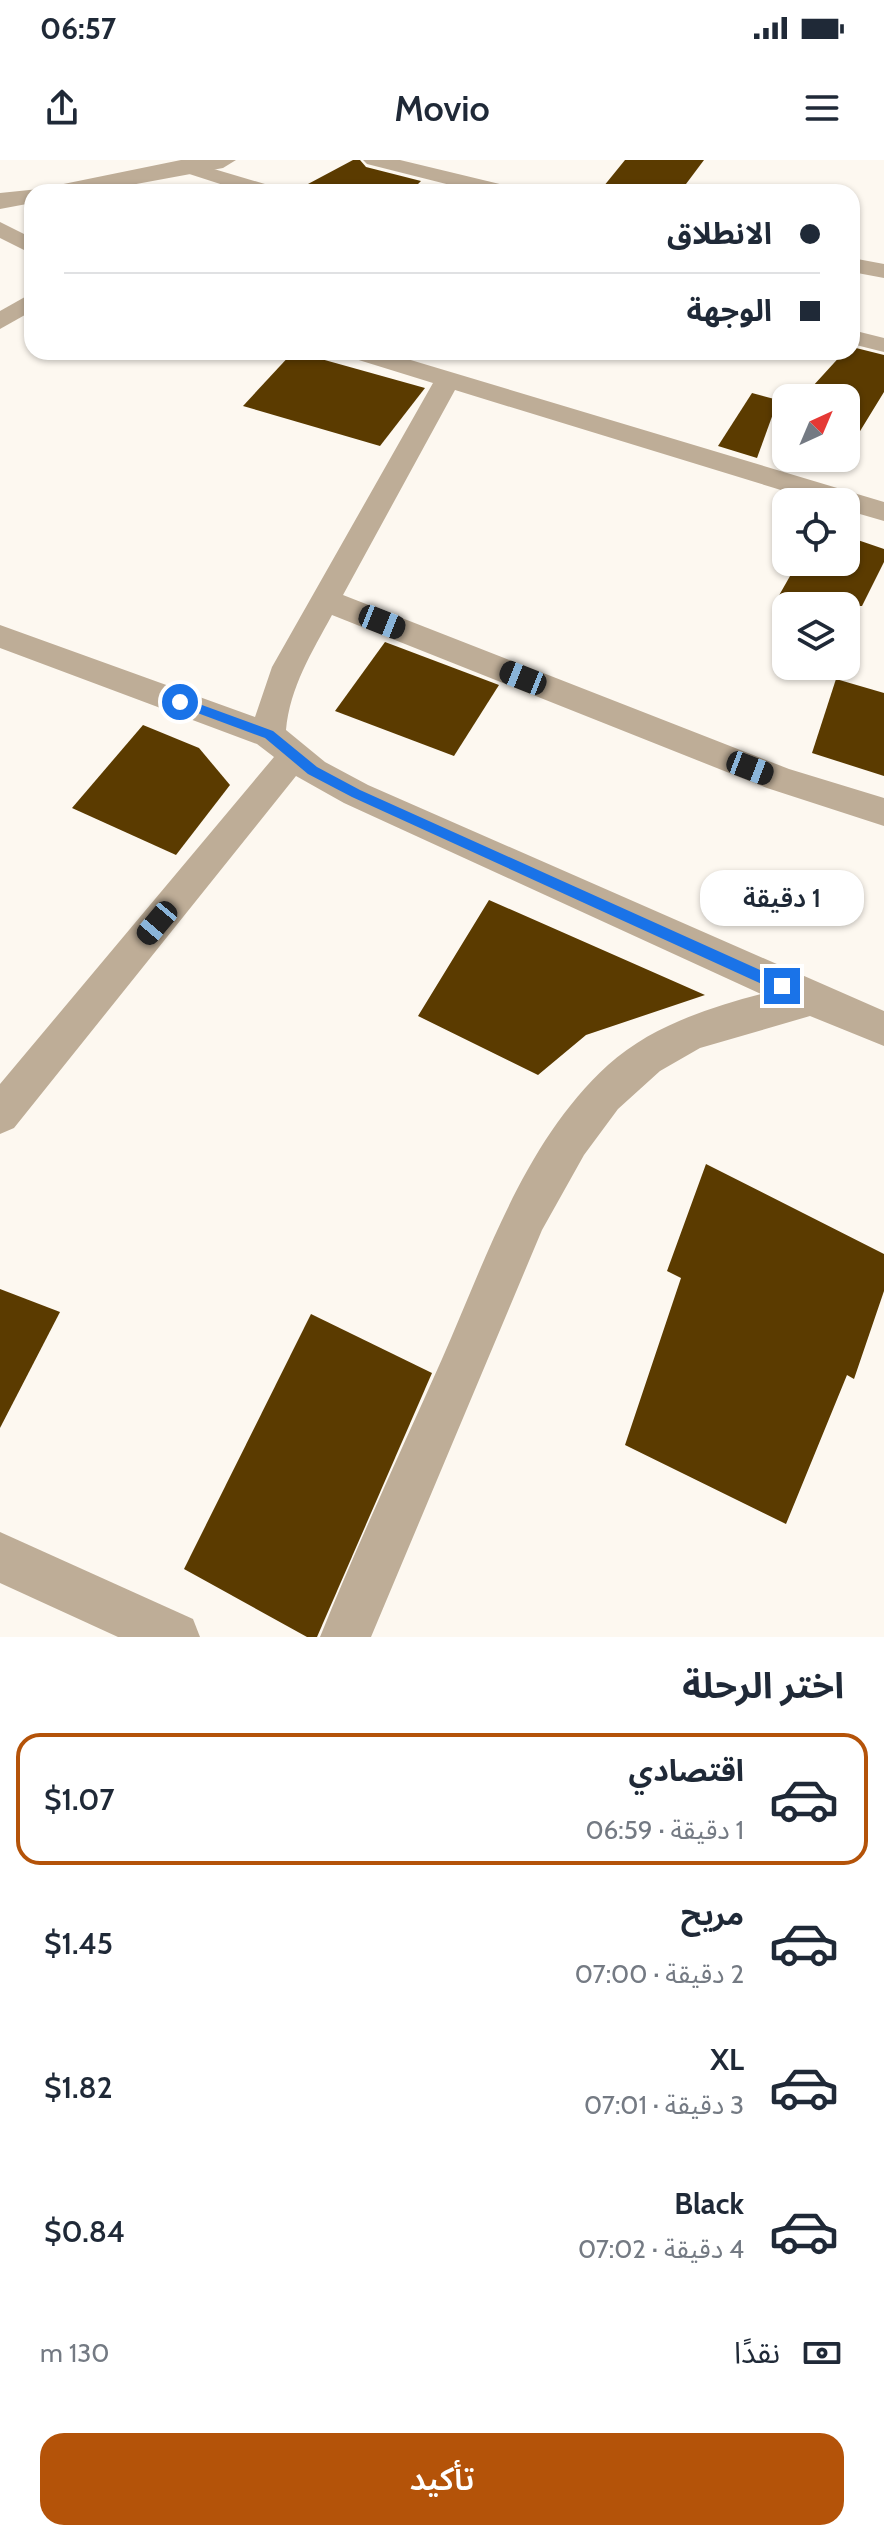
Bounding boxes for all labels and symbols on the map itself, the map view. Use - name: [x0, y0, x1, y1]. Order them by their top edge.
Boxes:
- north arrow: [772, 384, 860, 472]
- car: [355, 602, 409, 642]
- car: [496, 658, 550, 698]
- route start: [162, 684, 198, 720]
- car: [723, 748, 777, 788]
- callout: 1 دقيقة: [700, 870, 864, 926]
- car: [132, 897, 182, 949]
- route end: [764, 968, 800, 1004]

